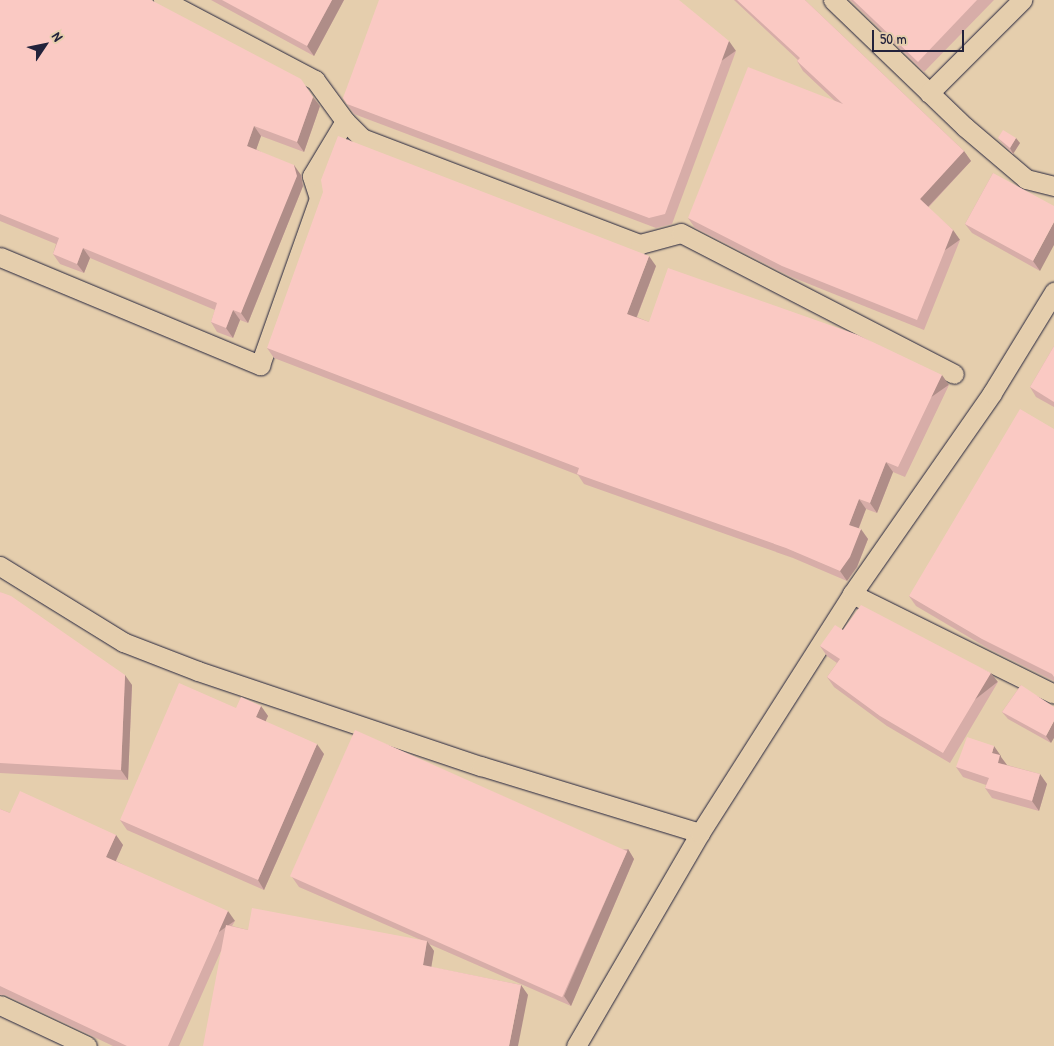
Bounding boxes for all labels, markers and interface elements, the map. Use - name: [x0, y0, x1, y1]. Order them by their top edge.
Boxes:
- north arrow: [20, 20, 70, 70]
- scale bar: [874, 20, 966, 52]
- text: N: [48, 28, 68, 45]
- text: 50 m: [880, 28, 907, 49]

